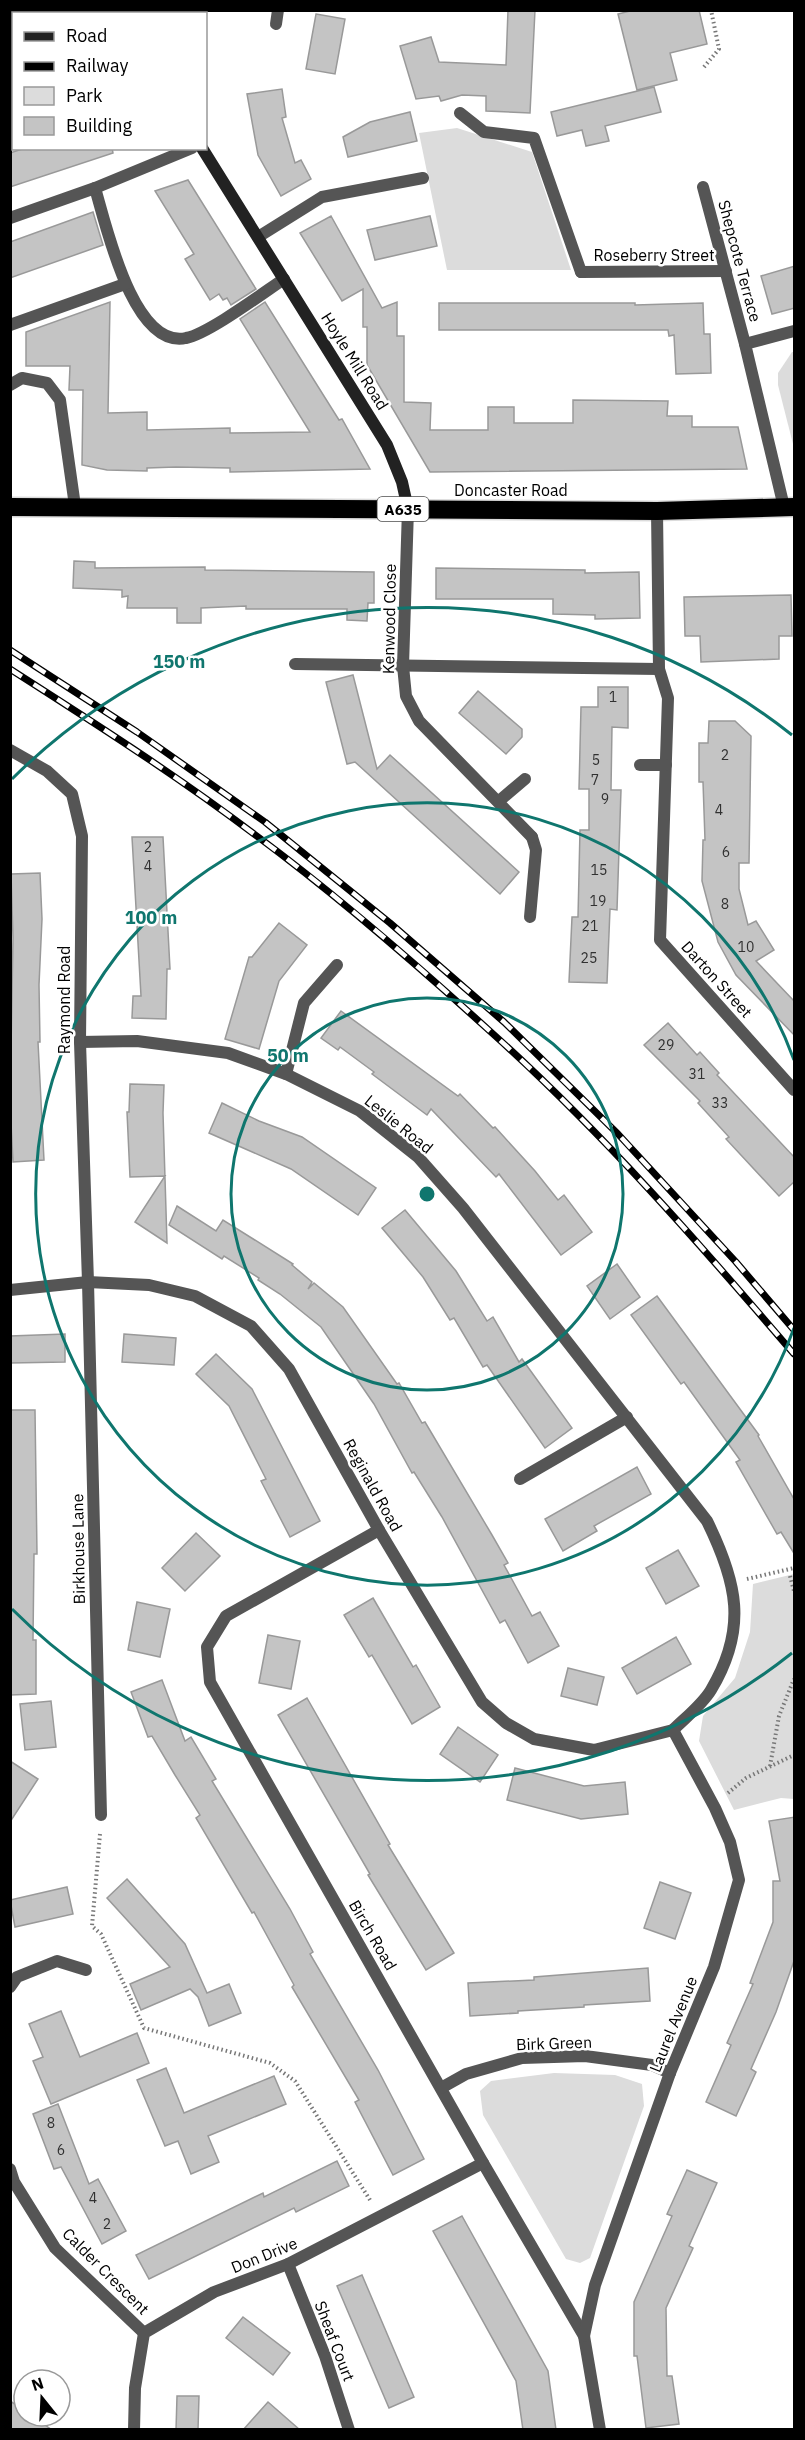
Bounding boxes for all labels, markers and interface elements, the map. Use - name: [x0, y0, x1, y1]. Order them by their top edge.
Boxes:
- legend: [12, 12, 207, 150]
- text: Road: [66, 24, 107, 47]
- text: Railway: [66, 54, 128, 77]
- text: Park: [66, 84, 103, 107]
- text: Building: [66, 114, 133, 137]
- street label: Shepcote Terrace: [714, 198, 766, 324]
- street label: Roseberry Street: [593, 245, 715, 265]
- street label: Hoyle Mill Road: [317, 309, 393, 413]
- street label: Doncaster Road: [454, 480, 568, 500]
- road number: A635: [378, 497, 428, 521]
- street label: Kenwood Close: [378, 563, 400, 674]
- text: 150 m: [153, 650, 205, 673]
- house number: 1: [609, 688, 617, 706]
- house number: 2: [721, 746, 729, 764]
- house number: 5: [592, 751, 600, 769]
- house number: 7: [591, 771, 599, 789]
- house number: 9: [601, 790, 609, 808]
- house number: 4: [715, 801, 723, 819]
- house number: 2: [144, 838, 152, 856]
- house number: 6: [722, 843, 730, 861]
- house number: 4: [144, 857, 152, 875]
- house number: 15: [591, 861, 607, 879]
- house number: 19: [590, 892, 606, 910]
- house number: 8: [721, 895, 729, 913]
- text: 100 m: [125, 906, 177, 929]
- house number: 21: [582, 917, 598, 935]
- street label: Darton Street: [677, 936, 757, 1022]
- house number: 10: [738, 938, 754, 956]
- street label: Raymond Road: [54, 946, 74, 1054]
- house number: 25: [581, 949, 597, 967]
- house number: 29: [658, 1036, 674, 1054]
- text: 50 m: [267, 1044, 309, 1067]
- house number: 31: [689, 1065, 705, 1083]
- street label: Leslie Road: [361, 1090, 437, 1158]
- house number: 33: [712, 1094, 728, 1112]
- centre of rings: [417, 1184, 437, 1204]
- street label: Reginald Road: [339, 1435, 407, 1535]
- street label: Birkhouse Lane: [67, 1493, 89, 1604]
- street label: Birch Road: [345, 1896, 401, 1974]
- street label: Laurel Avenue: [645, 1973, 701, 2075]
- street label: Birk Green: [516, 2032, 592, 2054]
- house number: 8: [47, 2114, 55, 2132]
- house number: 6: [57, 2141, 65, 2159]
- house number: 4: [89, 2189, 97, 2207]
- house number: 2: [103, 2215, 111, 2233]
- street label: Calder Crescent: [59, 2224, 153, 2318]
- street label: Don Drive: [228, 2233, 300, 2277]
- street label: Sheaf Court: [311, 2298, 359, 2384]
- north arrow: [12, 2368, 72, 2428]
- text: N: [29, 2372, 46, 2395]

